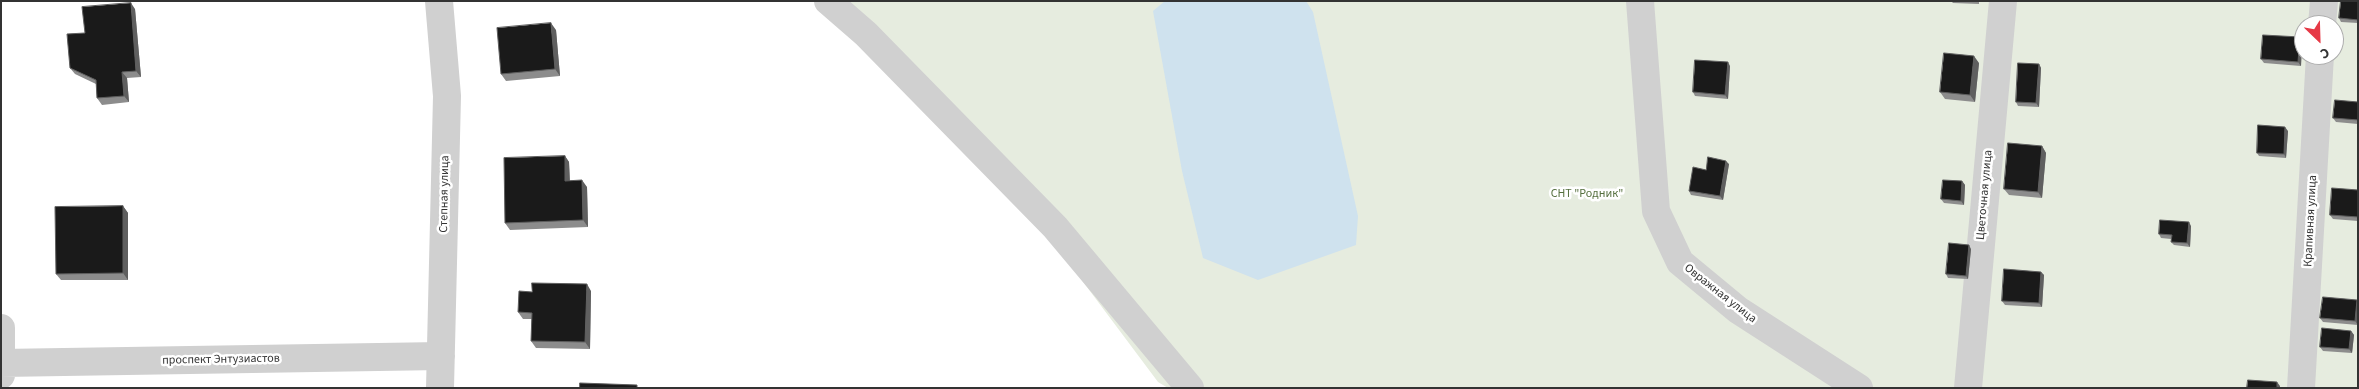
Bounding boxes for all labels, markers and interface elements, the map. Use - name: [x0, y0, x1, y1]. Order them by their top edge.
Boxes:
- north arrow: [2294, 15, 2344, 65]
- text: С: [2317, 42, 2332, 64]
- street label: Цветочная улица: [1974, 149, 1996, 241]
- street label: Степная улица: [437, 155, 453, 233]
- street label: Крапивная улица: [2301, 175, 2321, 267]
- park label: СНТ "Родник": [1551, 187, 1623, 201]
- street label: Овражная улица: [1681, 261, 1759, 327]
- street label: проспект Энтузиастов: [162, 352, 280, 368]

